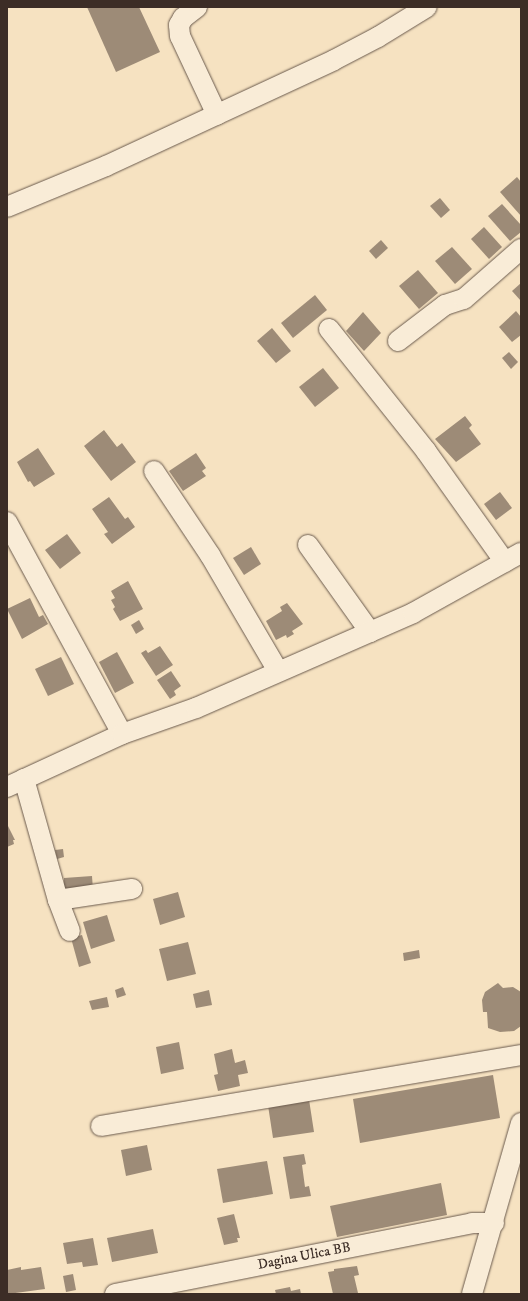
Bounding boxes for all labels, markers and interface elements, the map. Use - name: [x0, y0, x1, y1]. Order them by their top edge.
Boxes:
- street label: Dagina Ulica BB: [256, 1239, 352, 1273]

